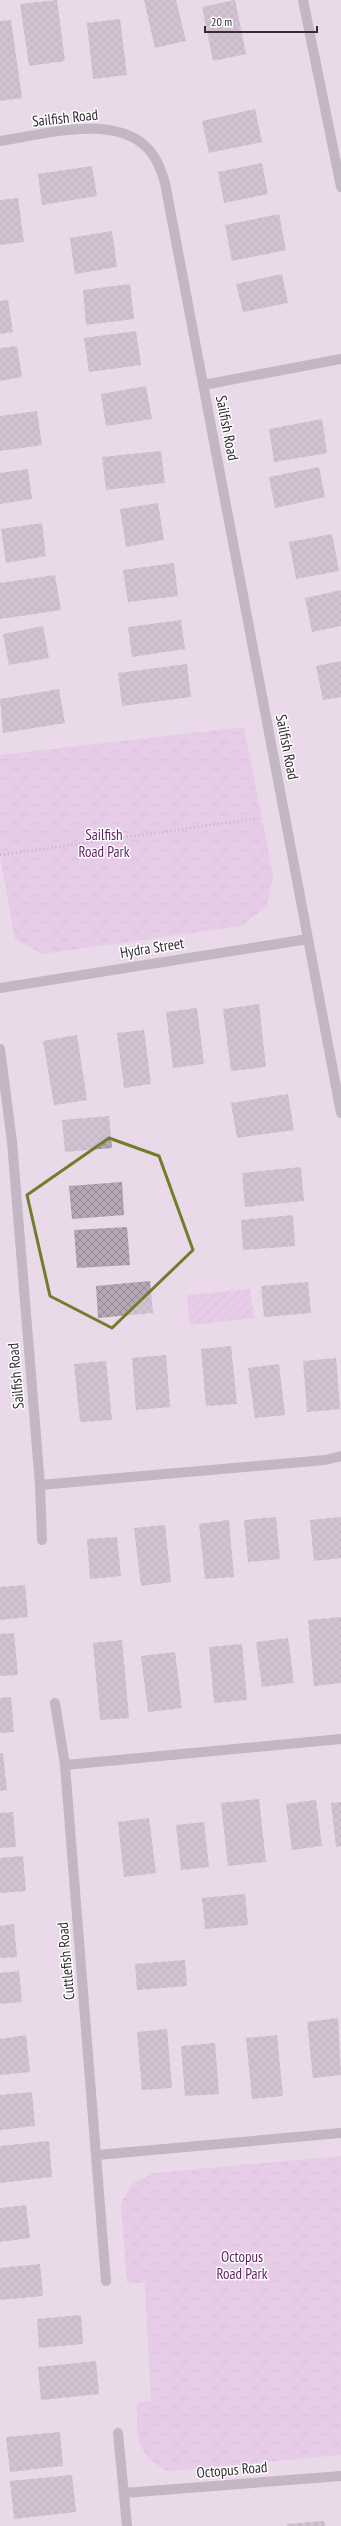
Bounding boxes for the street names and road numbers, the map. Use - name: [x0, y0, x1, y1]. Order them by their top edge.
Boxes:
- street label: Sailfish Road: [31, 105, 99, 130]
- street label: Sailfish Road: [212, 394, 243, 462]
- street label: Sailfish Road: [272, 713, 303, 781]
- street label: Hydra Street: [119, 933, 185, 962]
- street label: Sailfish Road: [3, 1342, 28, 1410]
- street label: Cuttlefish Road: [53, 1921, 78, 2001]
- street label: Octopus Road: [196, 2457, 268, 2482]

